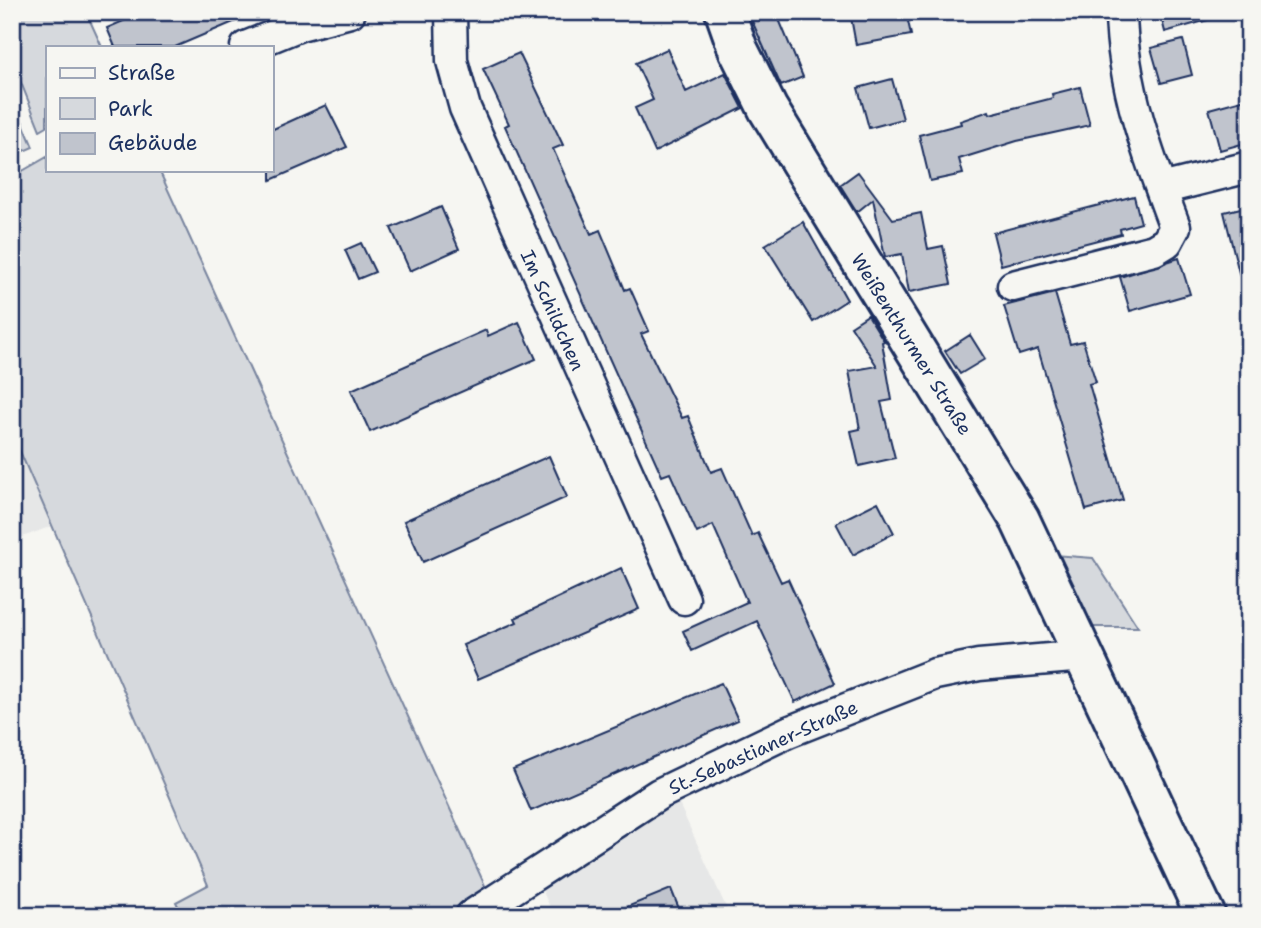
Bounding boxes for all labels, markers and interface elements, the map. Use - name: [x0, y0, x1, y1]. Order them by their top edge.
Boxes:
- legend: [46, 46, 273, 172]
- text: Straße: [108, 59, 176, 87]
- text: Park: [108, 95, 153, 123]
- text: Gebäude: [108, 129, 198, 157]
- street label: Im Schildchen: [515, 246, 590, 374]
- street label: Weißenthurmer Straße: [845, 249, 978, 440]
- street label: St.-Sebastianer-Straße: [665, 694, 862, 801]

